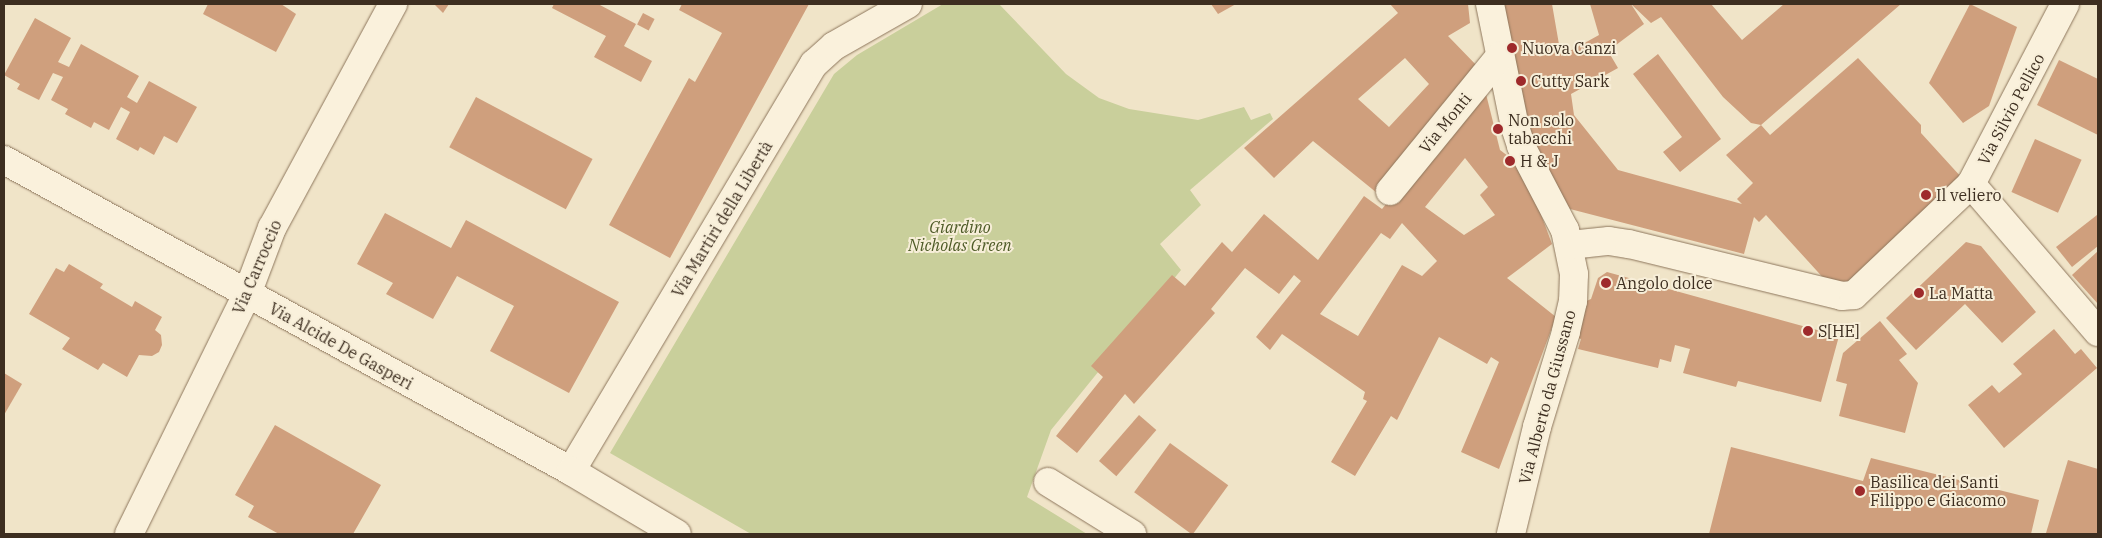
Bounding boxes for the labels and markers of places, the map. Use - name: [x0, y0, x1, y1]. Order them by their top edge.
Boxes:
- place label: Nuova Canzi: [1522, 38, 1616, 58]
- marker: Nuova Canzi: [1506, 42, 1518, 54]
- place label: Cutty Sark: [1531, 71, 1609, 91]
- marker: Cutty Sark: [1515, 75, 1527, 87]
- place label: Non solo tabacchi: [1508, 110, 1574, 148]
- marker: Non solo tabacchi: [1492, 123, 1504, 135]
- place label: H & J: [1520, 151, 1559, 171]
- marker: H & J: [1504, 155, 1516, 167]
- place label: Il veliero: [1936, 185, 2002, 205]
- marker: Il veliero: [1920, 189, 1932, 201]
- place label: Angolo dolce: [1616, 273, 1713, 293]
- marker: Angolo dolce: [1600, 277, 1612, 289]
- place label: La Matta: [1929, 283, 1993, 303]
- marker: La Matta: [1913, 287, 1925, 299]
- place label: S[HE]: [1818, 321, 1859, 341]
- marker: S[HE]: [1802, 325, 1814, 337]
- place label: Basilica dei Santi Filippo e Giacomo: [1870, 472, 2006, 510]
- marker: Basilica dei Santi Filippo e Giacomo: [1854, 485, 1866, 497]

